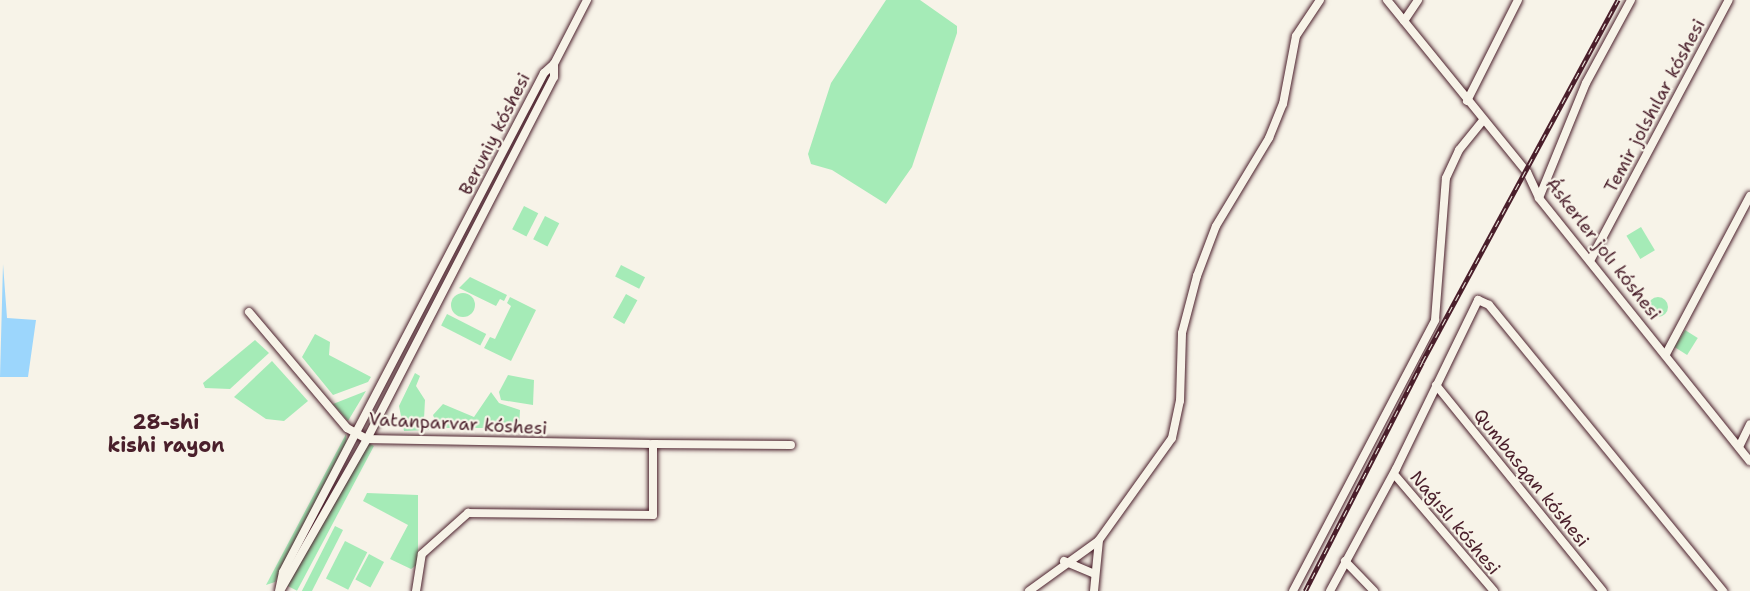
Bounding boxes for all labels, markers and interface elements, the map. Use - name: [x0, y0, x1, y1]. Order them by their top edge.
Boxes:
- street label: Temir jolshılar kóshesi: [1600, 15, 1710, 197]
- street label: Beruniy kóshesi: [455, 69, 535, 199]
- street label: Áskerler jolı kóshesi: [1541, 174, 1665, 324]
- street label: Qumbasqan kóshesi: [1469, 405, 1593, 551]
- street label: Vatanparvar kóshesi: [368, 409, 548, 439]
- district label: 28-shi kishi rayon: [108, 411, 224, 458]
- street label: Naǵıslı kóshesi: [1405, 467, 1505, 579]

